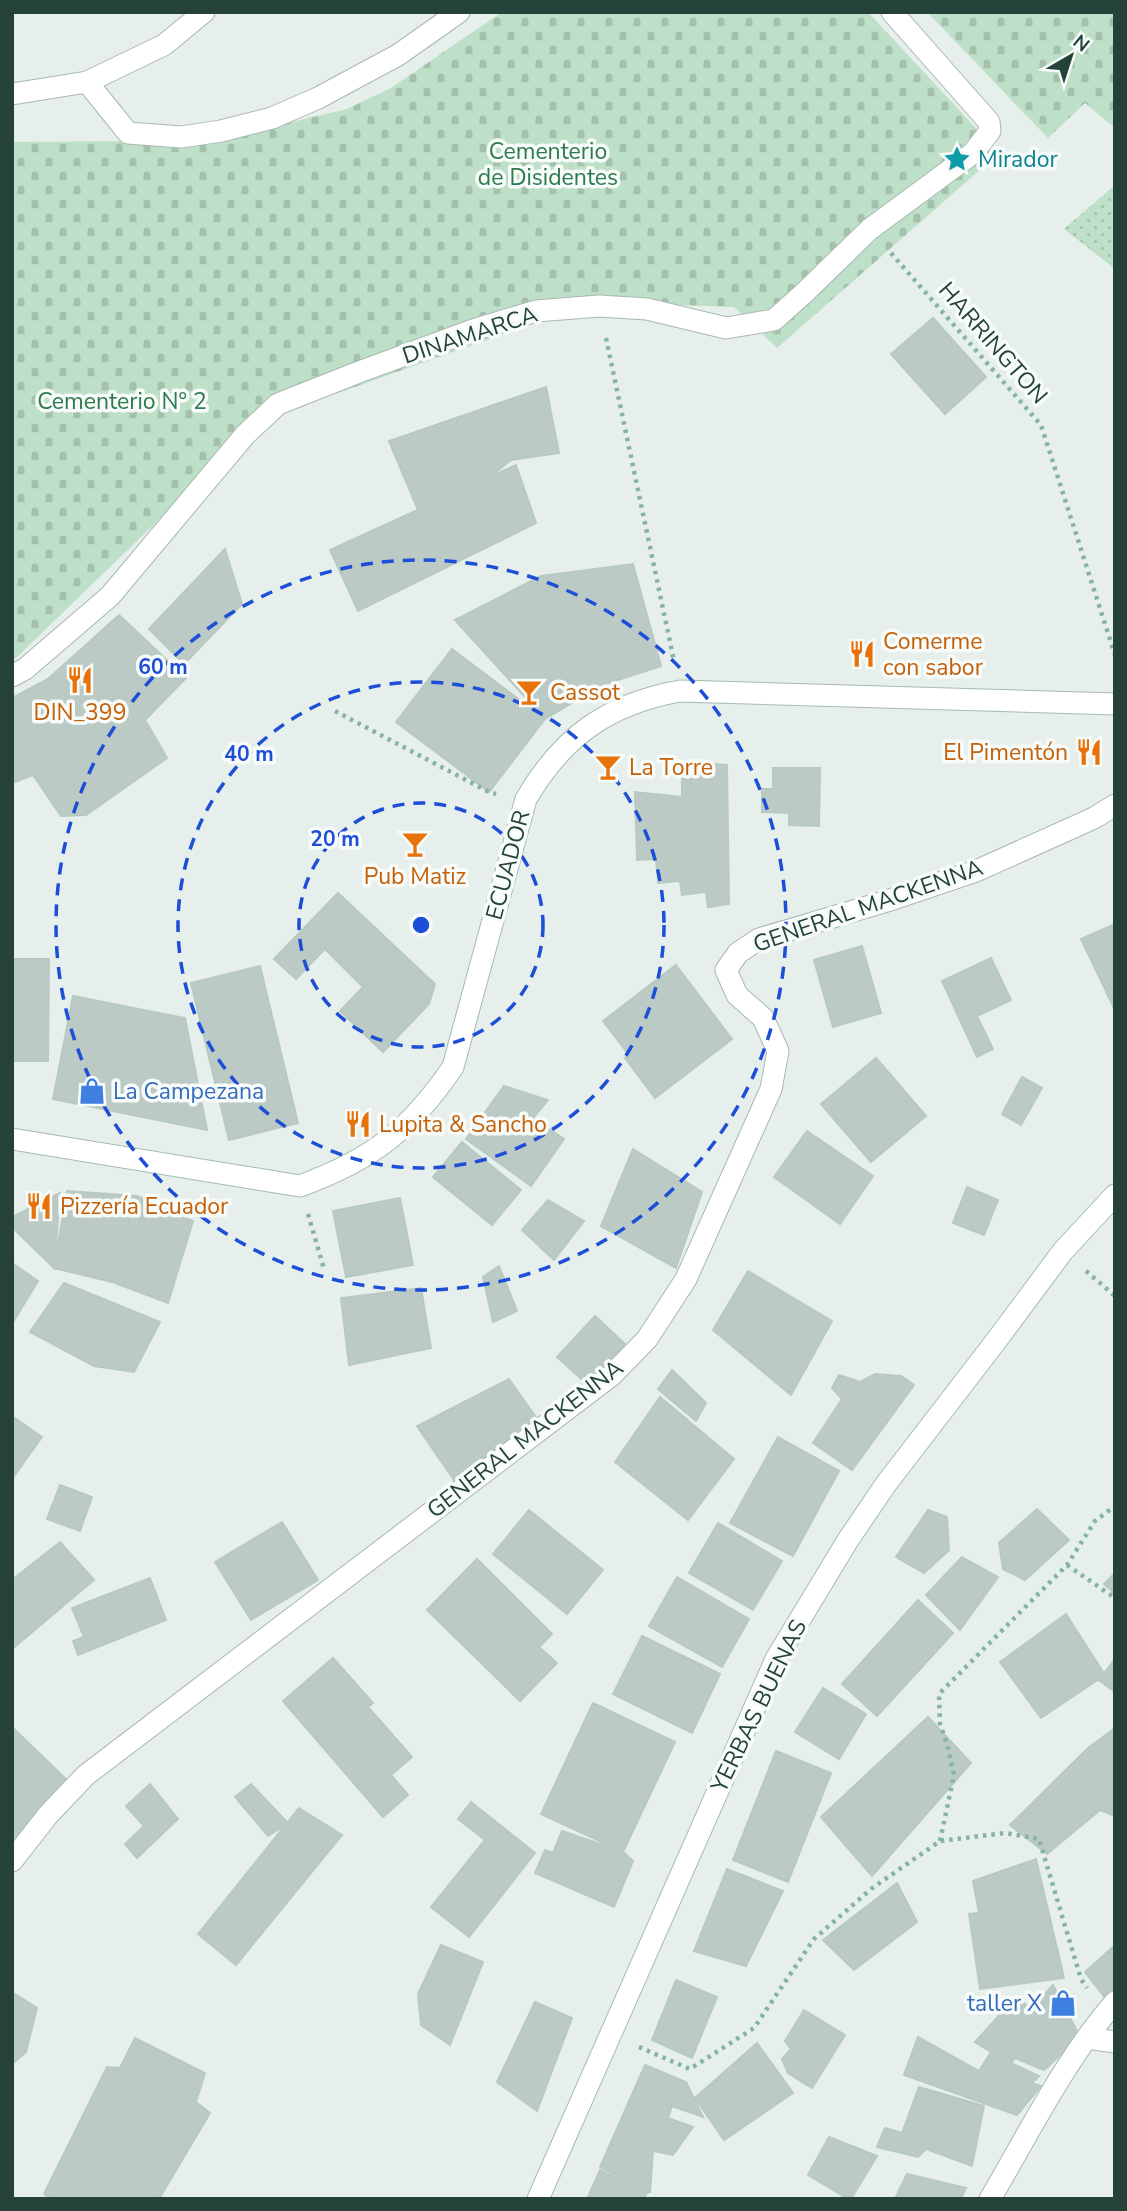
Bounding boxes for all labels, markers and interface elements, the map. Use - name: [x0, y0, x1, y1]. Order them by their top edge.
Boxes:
- north arrow: [1036, 21, 1106, 91]
- text: N: [1067, 29, 1095, 58]
- park label: Cementerio de Disidentes: [478, 136, 618, 193]
- place icon: Mirador: [942, 144, 972, 174]
- place label: Mirador: [978, 144, 1059, 175]
- street label: HARRINGTON: [931, 276, 1055, 410]
- street label: DINAMARCA: [398, 299, 542, 371]
- park label: Cementerio N° 2: [37, 386, 207, 417]
- place label: Comerme con sabor: [883, 626, 984, 683]
- restaurant icon: Comerme con sabor: [847, 639, 877, 669]
- text: 60 m: [138, 653, 188, 681]
- restaurant icon: DIN_399: [65, 665, 95, 695]
- bar icon: Cassot: [514, 677, 544, 707]
- place label: Cassot: [550, 677, 621, 708]
- place label: DIN_399: [34, 697, 126, 728]
- place label: El Pimentón: [943, 737, 1068, 768]
- restaurant icon: El Pimentón: [1074, 737, 1104, 767]
- text: 40 m: [224, 740, 274, 768]
- bar icon: La Torre: [593, 752, 623, 782]
- place label: La Torre: [629, 752, 713, 783]
- street label: ECUADOR: [478, 807, 538, 923]
- text: 20 m: [310, 825, 360, 853]
- bar icon: Pub Matiz: [400, 829, 430, 859]
- street label: GENERAL MACKENNA: [749, 852, 987, 960]
- place label: Pub Matiz: [364, 861, 466, 892]
- centre of rings: [409, 913, 433, 937]
- shop icon: La Campezana: [77, 1076, 107, 1106]
- place label: La Campezana: [113, 1076, 264, 1107]
- restaurant icon: Lupita & Sancho: [343, 1109, 373, 1139]
- place label: Lupita & Sancho: [379, 1109, 547, 1140]
- restaurant icon: Pizzería Ecuador: [24, 1191, 54, 1221]
- place label: Pizzería Ecuador: [60, 1191, 229, 1222]
- street label: GENERAL MACKENNA: [420, 1352, 630, 1525]
- street label: YERBAS BUENAS: [703, 1615, 814, 1798]
- place label: taller X: [967, 1988, 1042, 2019]
- shop icon: taller X: [1048, 1988, 1078, 2018]

